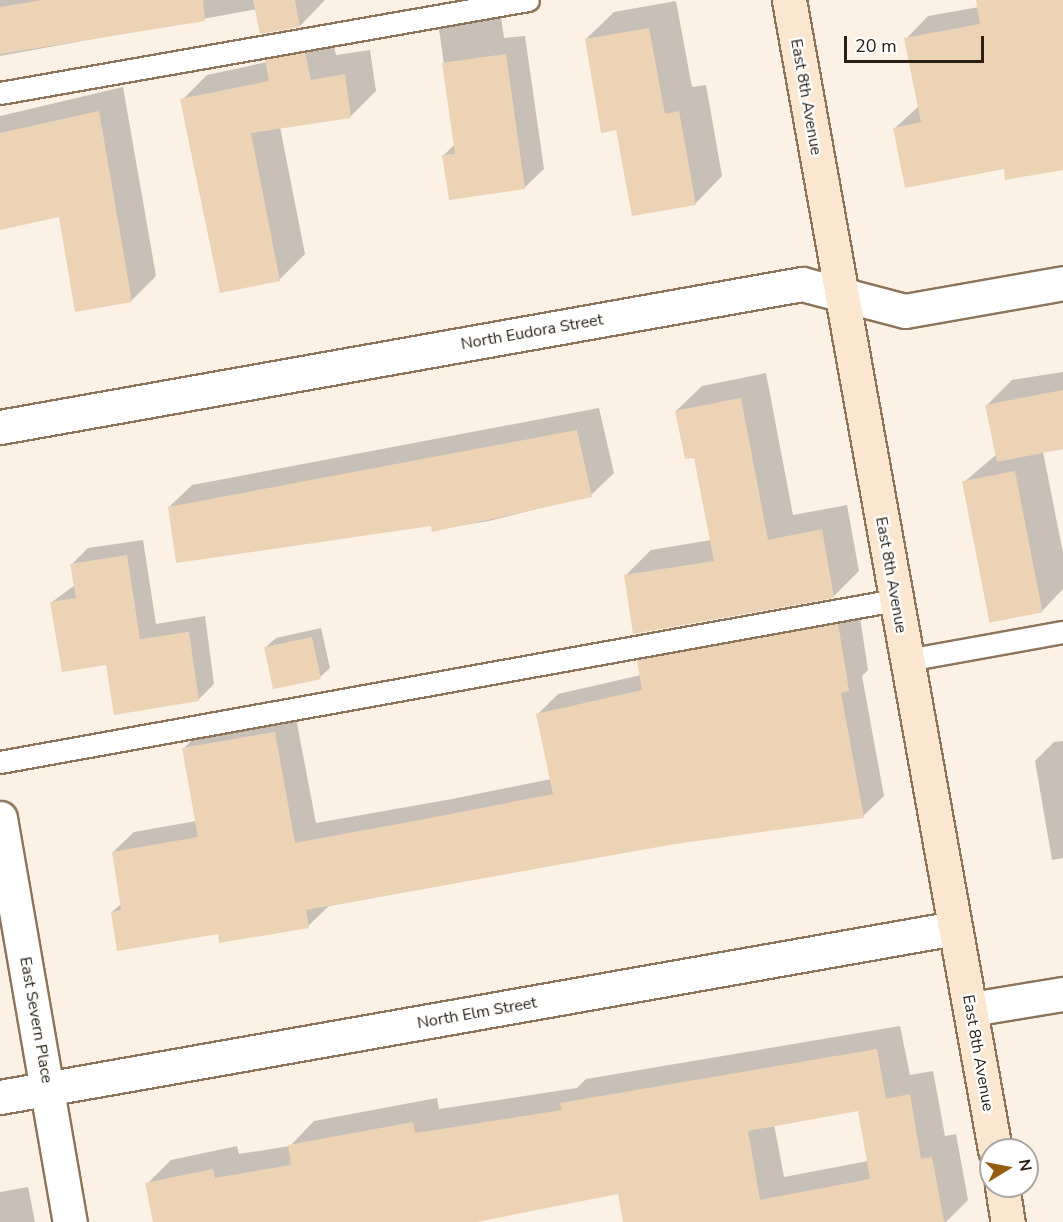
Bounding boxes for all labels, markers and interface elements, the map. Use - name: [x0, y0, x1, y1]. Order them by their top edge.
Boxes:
- scale bar: [847, 24, 986, 62]
- text: 20 m: [855, 34, 897, 58]
- street label: East 8th Avenue: [786, 37, 826, 157]
- street label: North Eudora Street: [459, 310, 605, 354]
- street label: East 8th Avenue: [871, 515, 911, 635]
- street label: East Severn Place: [15, 955, 57, 1085]
- street label: North Elm Street: [416, 993, 538, 1033]
- street label: East 8th Avenue: [958, 993, 998, 1113]
- north arrow: [979, 1138, 1039, 1198]
- text: N: [1013, 1157, 1037, 1173]

